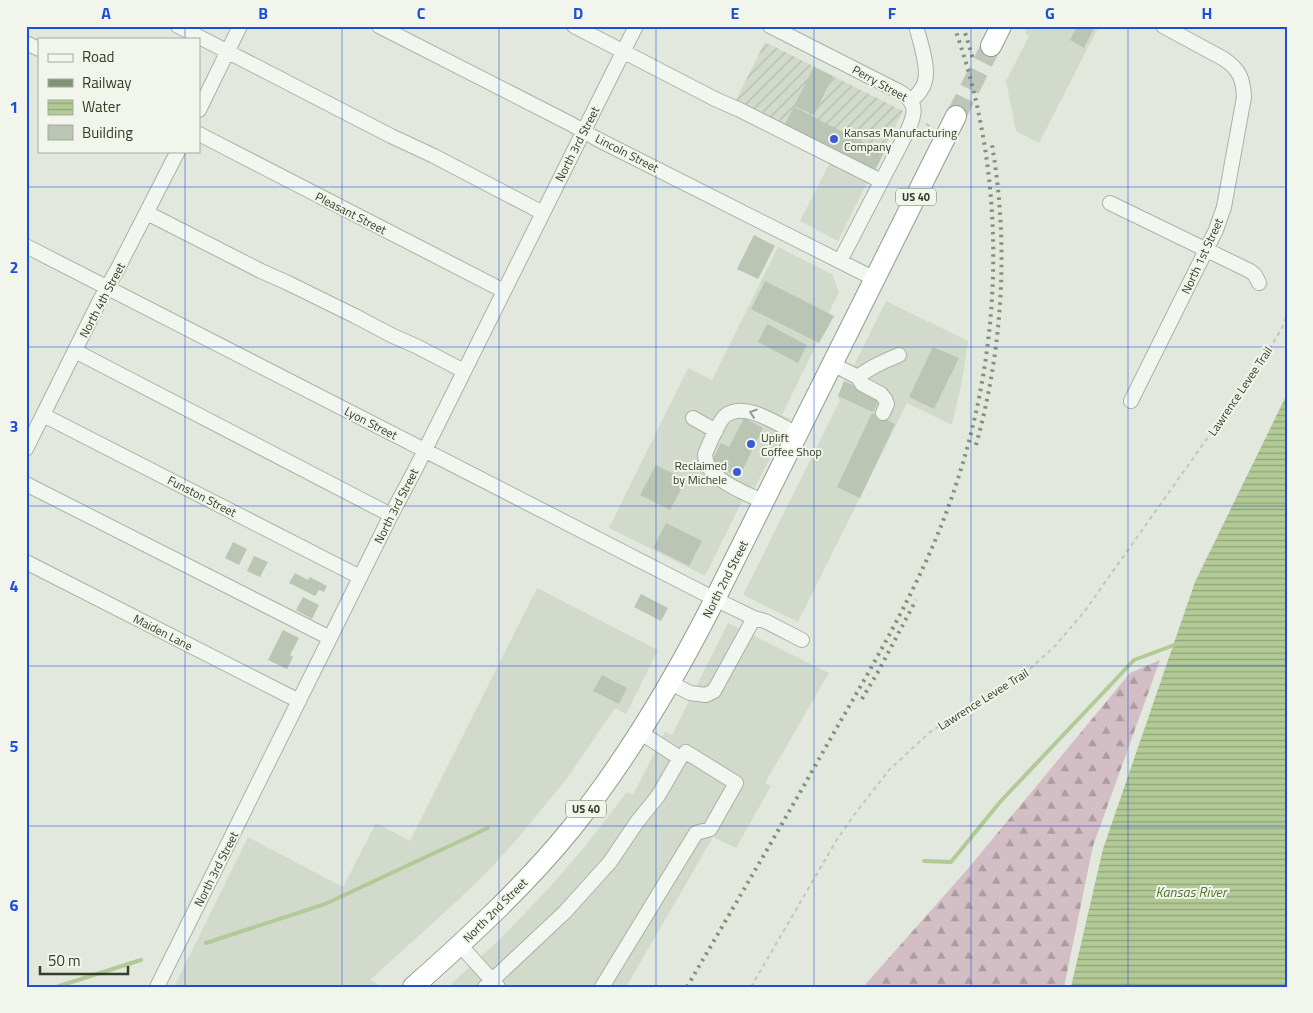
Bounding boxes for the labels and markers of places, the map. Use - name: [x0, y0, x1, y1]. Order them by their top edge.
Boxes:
- place label: Kansas Manufacturing Company: [844, 123, 957, 156]
- marker: Kansas Manufacturing Company: [828, 133, 840, 145]
- place label: Uplift Coffee Shop: [761, 428, 822, 461]
- marker: Uplift Coffee Shop: [745, 438, 757, 450]
- place label: Reclaimed by Michele: [673, 456, 727, 489]
- marker: Reclaimed by Michele: [731, 466, 743, 478]

